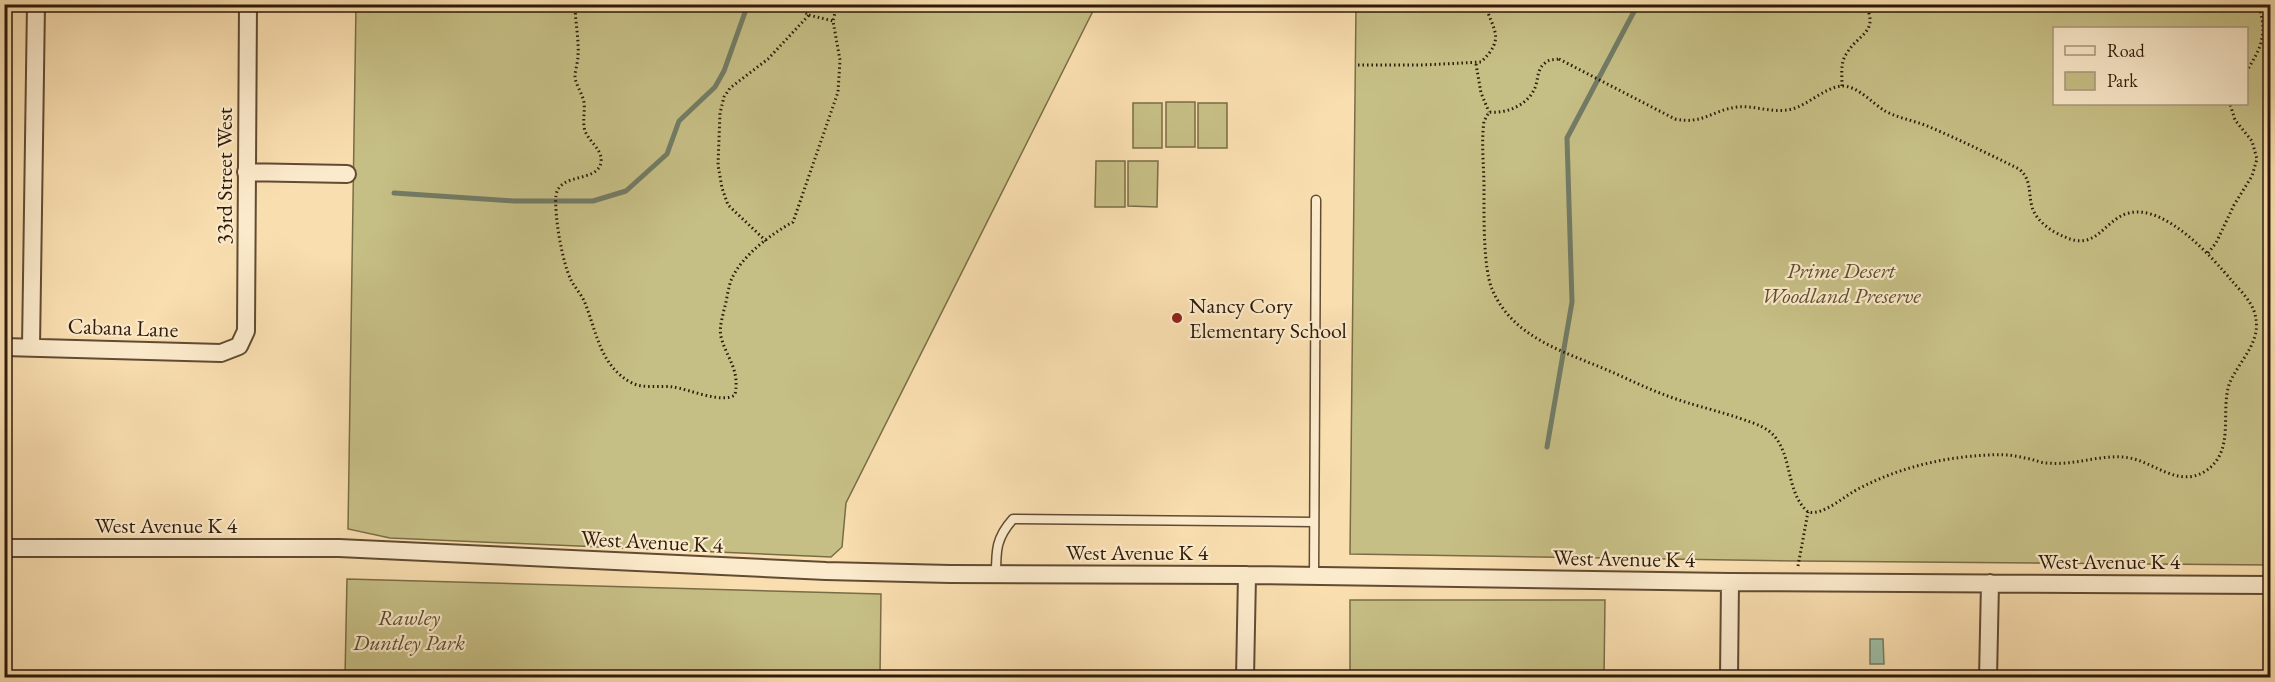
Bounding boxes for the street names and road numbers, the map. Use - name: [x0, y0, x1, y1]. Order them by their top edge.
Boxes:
- street label: 33rd Street West: [210, 107, 239, 245]
- street label: Cabana Lane: [67, 311, 179, 344]
- street label: West Avenue K 4: [95, 511, 238, 540]
- street label: West Avenue K 4: [580, 523, 724, 560]
- street label: West Avenue K 4: [1066, 538, 1209, 567]
- street label: West Avenue K 4: [1553, 543, 1696, 574]
- street label: West Avenue K 4: [2038, 547, 2181, 576]

